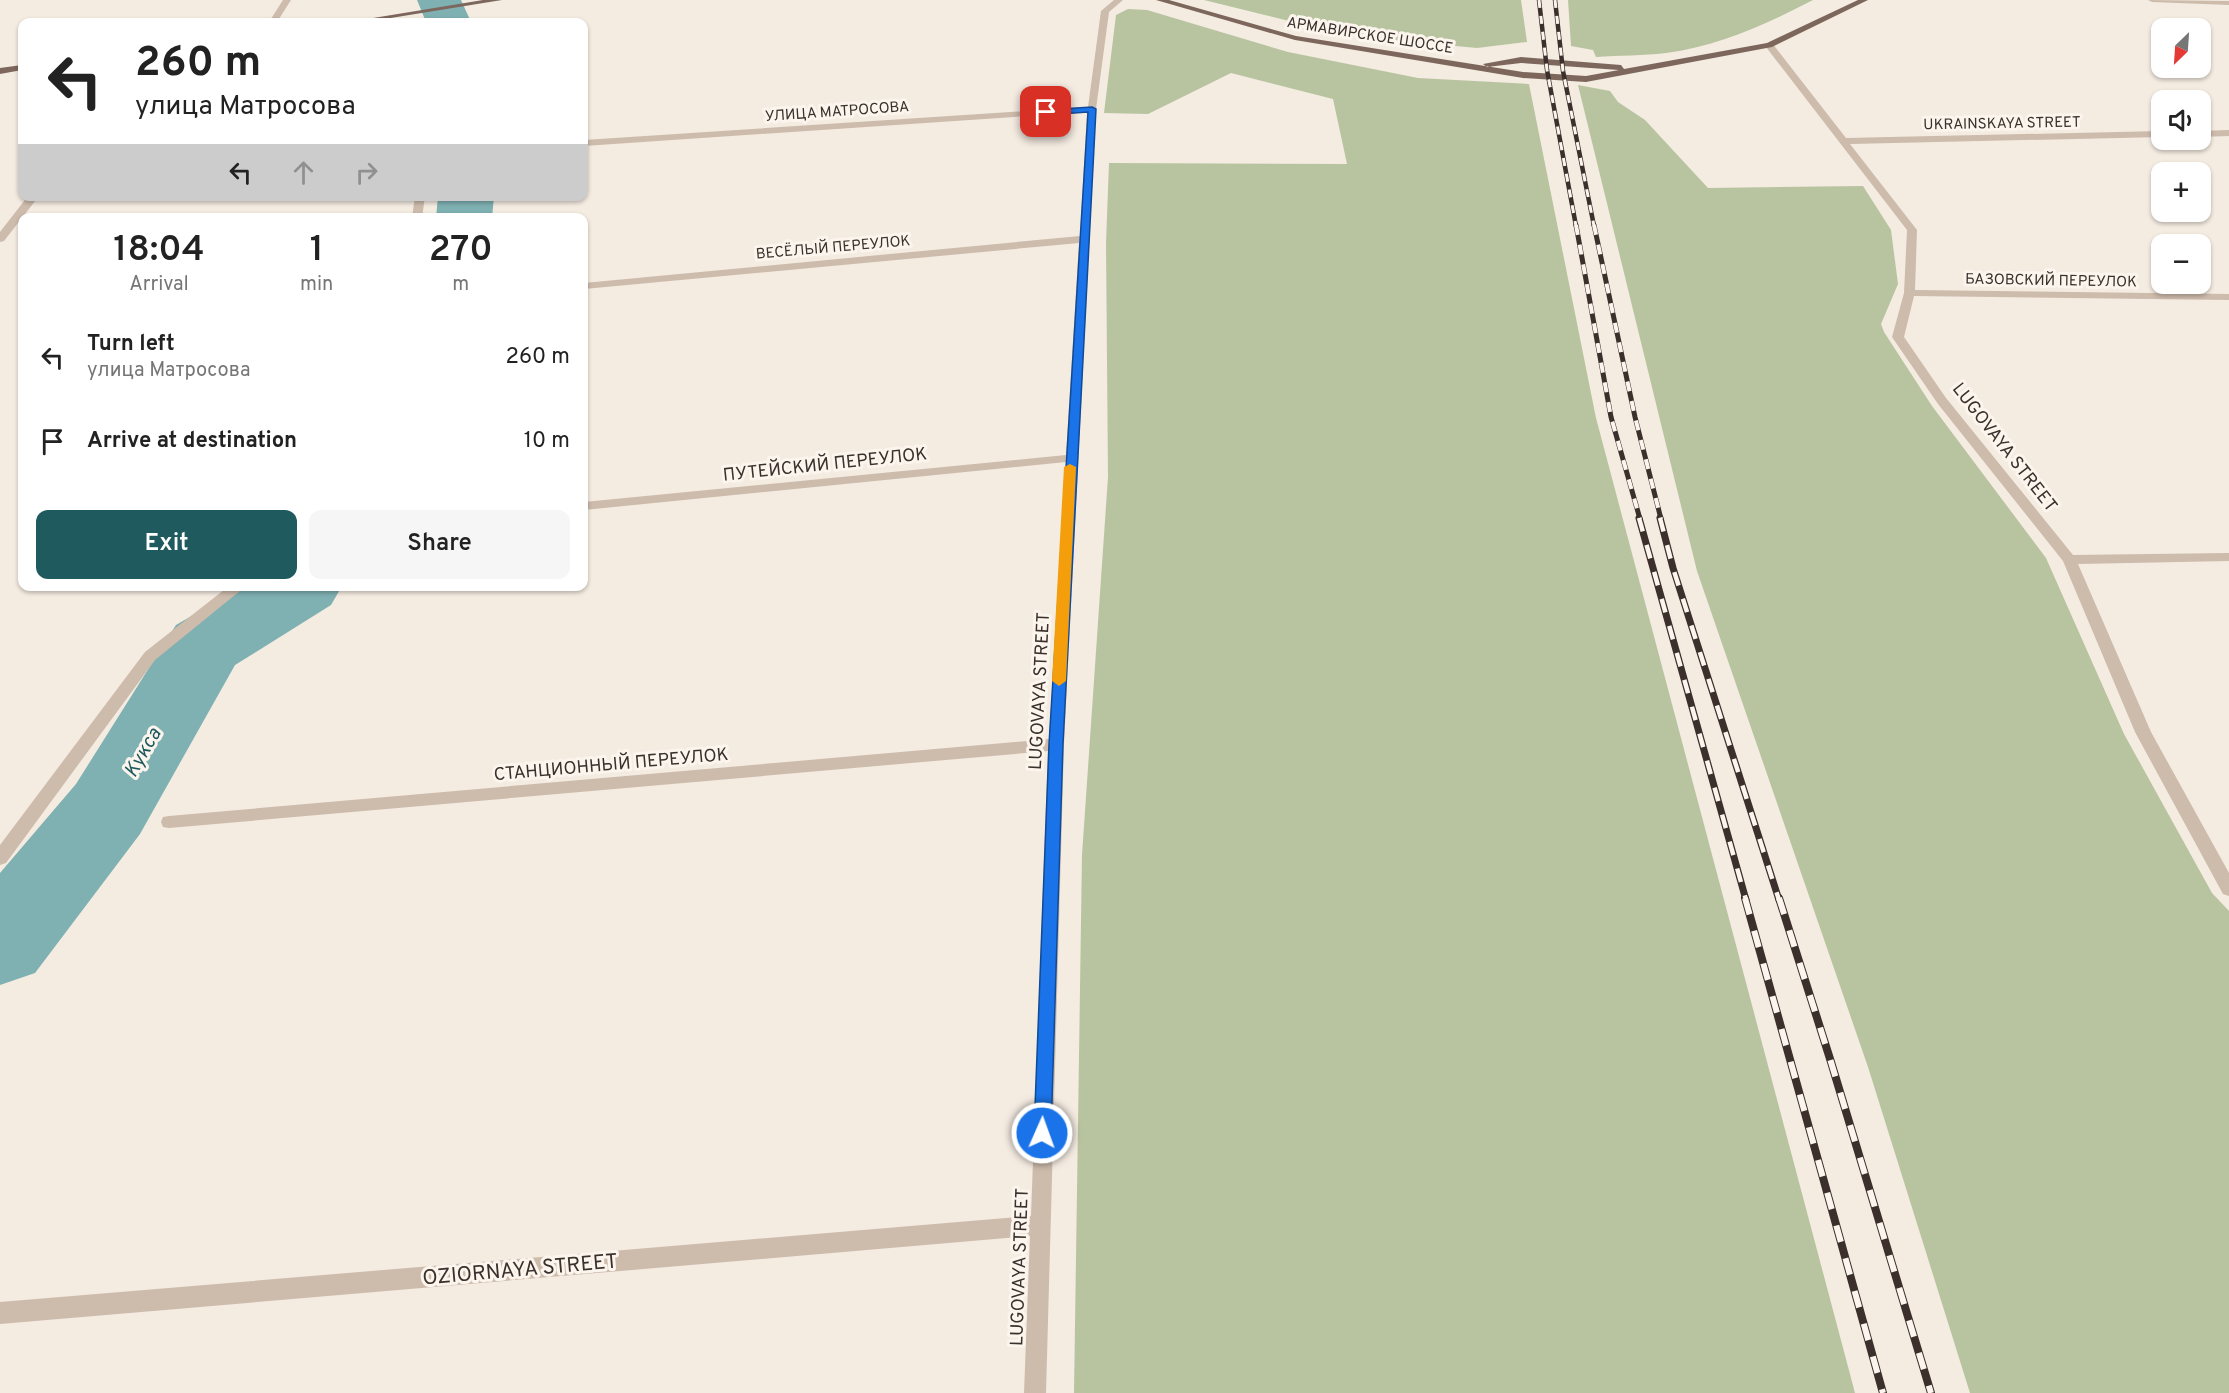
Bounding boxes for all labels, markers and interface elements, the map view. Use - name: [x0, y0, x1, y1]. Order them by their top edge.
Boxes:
- street label: АРМАВИРСКОЕ ШОССЕ: [1285, 14, 1454, 59]
- north arrow: [2151, 18, 2211, 78]
- map controls: [2151, 18, 2211, 294]
- text: 260 m: [135, 38, 261, 91]
- icon: left: [36, 42, 114, 120]
- pin: [1020, 86, 1071, 137]
- text: улица Матросова: [135, 90, 356, 124]
- button: sound: [2151, 90, 2211, 150]
- icon: arrive: [1029, 95, 1062, 128]
- street label: УЛИЦА МАТРОСОВА: [764, 98, 910, 127]
- street label: UKRAINSKAYA STREET: [1923, 114, 2081, 135]
- icon: left: [224, 156, 257, 189]
- icon: ahead: [287, 156, 320, 189]
- icon: right: [350, 156, 383, 189]
- button: +: [2151, 162, 2211, 222]
- text: 18:04: [113, 228, 205, 274]
- text: 1: [310, 228, 324, 274]
- text: 270: [429, 228, 493, 274]
- street label: ВЕСЁЛЫЙ ПЕРЕУЛОК: [755, 230, 911, 265]
- button: −: [2151, 234, 2211, 294]
- street label: БАЗОВСКИЙ ПЕРЕУЛОК: [1965, 269, 2137, 293]
- text: Arrival: [129, 272, 189, 298]
- text: min: [300, 272, 333, 298]
- text: m: [452, 272, 469, 298]
- text: Turn left: [87, 331, 175, 358]
- icon: left: [36, 341, 69, 374]
- text: 260 m: [505, 344, 570, 371]
- text: улица Матросова: [87, 358, 250, 384]
- street label: LUGOVAYA STREET: [1946, 379, 2062, 517]
- icon: arrive: [36, 425, 69, 458]
- text: Arrive at destination: [87, 428, 297, 455]
- text: 10 m: [524, 428, 570, 455]
- street label: ПУТЕЙСКИЙ ПЕРЕУЛОК: [722, 441, 928, 488]
- button: Exit: [36, 510, 297, 579]
- button: Share: [309, 510, 570, 579]
- street label: LUGOVAYA STREET: [1025, 612, 1056, 771]
- water label: Кукса: [119, 723, 169, 782]
- street label: СТАНЦИОННЫЙ ПЕРЕУЛОК: [493, 742, 730, 787]
- position arrow: [1010, 1101, 1074, 1165]
- street label: LUGOVAYA STREET: [1006, 1188, 1035, 1346]
- street label: OZIORNAYA STREET: [421, 1249, 619, 1292]

